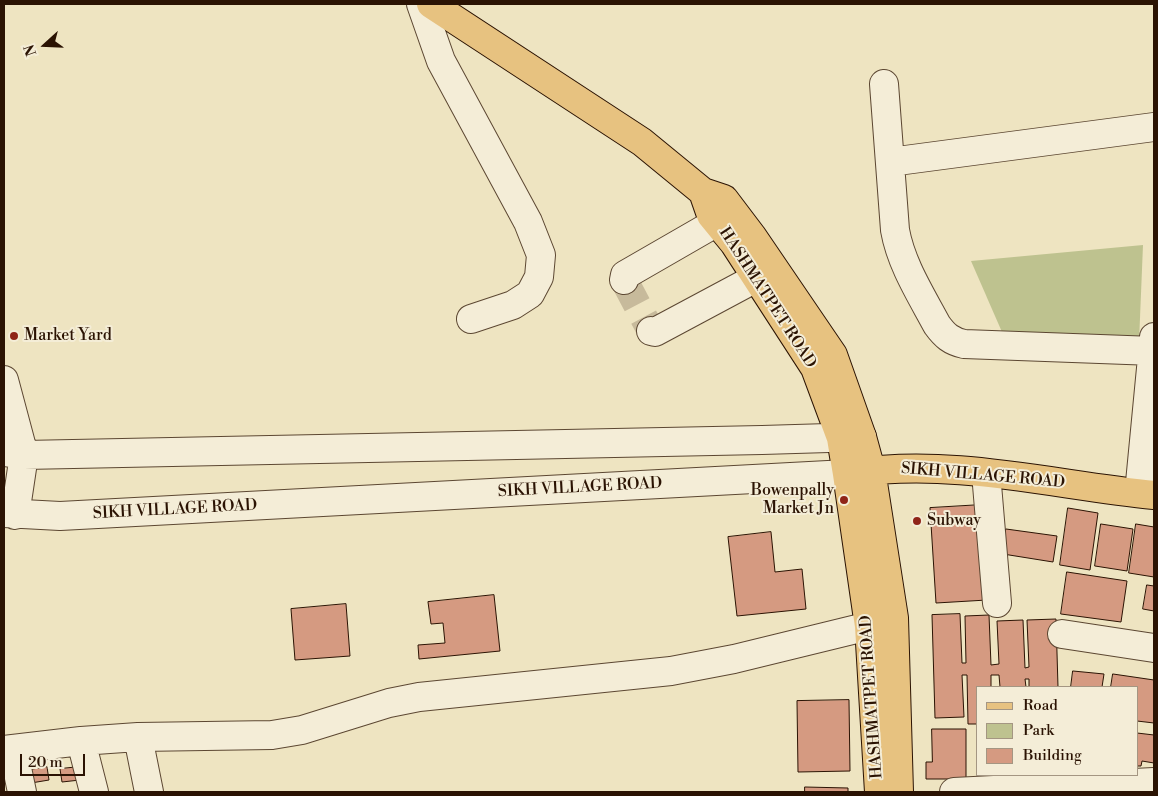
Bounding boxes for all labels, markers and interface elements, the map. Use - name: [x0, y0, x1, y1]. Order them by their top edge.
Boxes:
- north arrow: [20, 20, 70, 70]
- text: N: [21, 42, 41, 58]
- street label: HASHMATPET ROAD: [714, 224, 820, 372]
- place label: Market Yard: [24, 326, 112, 346]
- marker: Market Yard: [8, 330, 20, 342]
- street label: SIKH VILLAGE ROAD: [900, 459, 1066, 493]
- street label: SIKH VILLAGE ROAD: [497, 474, 663, 502]
- place label: Bowenpally Market Jn: [751, 481, 834, 519]
- marker: Bowenpally Market Jn: [838, 494, 850, 506]
- street label: SIKH VILLAGE ROAD: [92, 496, 258, 524]
- place label: Subway: [927, 511, 981, 531]
- marker: Subway: [911, 515, 923, 527]
- street label: HASHMATPET ROAD: [857, 614, 887, 780]
- legend: [976, 686, 1138, 776]
- text: Road: [1023, 696, 1058, 715]
- text: Park: [1023, 721, 1054, 740]
- scale bar: [22, 744, 88, 776]
- text: Building: [1023, 746, 1082, 765]
- text: 20 m: [28, 753, 63, 772]

